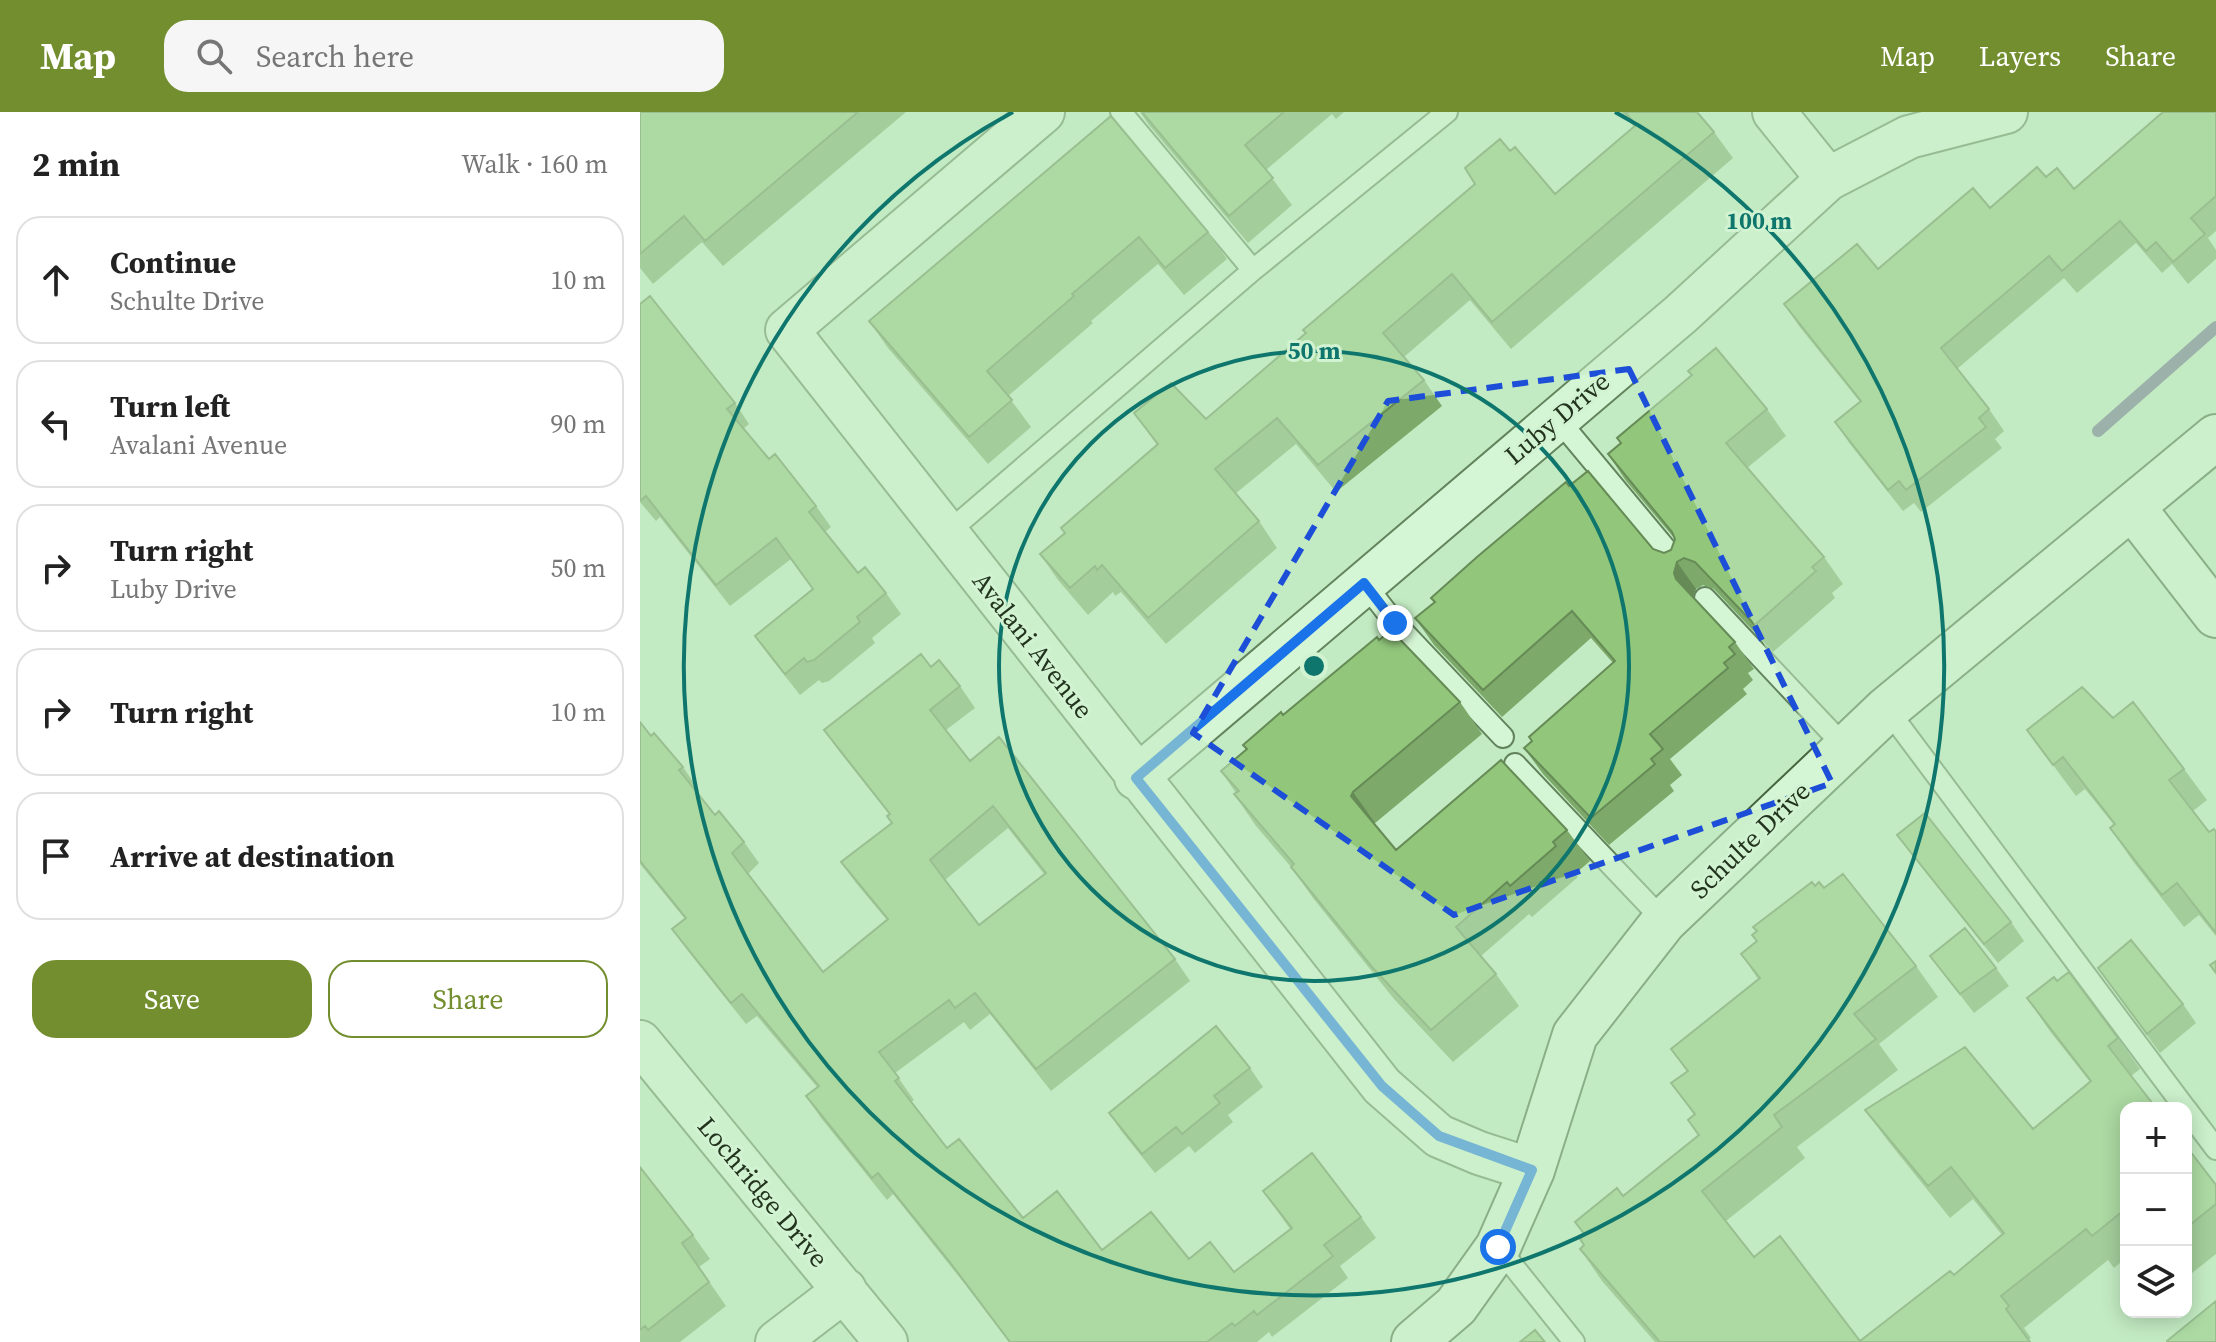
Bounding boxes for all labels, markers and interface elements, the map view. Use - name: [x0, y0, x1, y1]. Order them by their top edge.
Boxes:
- search box: [164, 20, 724, 92]
- text: Map: [40, 30, 116, 82]
- icon: search: [192, 34, 236, 78]
- text: Search here: [256, 36, 414, 77]
- text: Map: [1880, 37, 1935, 75]
- text: Layers: [1979, 37, 2061, 75]
- text: Share: [2105, 37, 2176, 75]
- text: 2 min: [32, 141, 120, 187]
- text: Walk · 160 m: [461, 146, 608, 182]
- text: 100 m: [1726, 204, 1792, 237]
- text: Continue: [110, 242, 236, 283]
- icon: ahead: [34, 258, 78, 302]
- text: 10 m: [551, 262, 606, 298]
- text: Schulte Drive: [110, 283, 265, 319]
- text: 50 m: [1288, 334, 1341, 367]
- street label: Luby Drive: [1497, 363, 1617, 473]
- text: Turn left: [110, 386, 230, 427]
- icon: left: [34, 402, 78, 446]
- text: 90 m: [551, 406, 606, 442]
- text: Avalani Avenue: [110, 427, 287, 463]
- text: Turn right: [110, 530, 253, 571]
- icon: right: [34, 546, 78, 590]
- text: 50 m: [551, 550, 606, 586]
- street label: Avalani Avenue: [964, 564, 1102, 726]
- text: Luby Drive: [110, 571, 237, 607]
- route end: [1377, 605, 1413, 641]
- centre of rings: [1300, 652, 1328, 680]
- icon: right: [34, 690, 78, 734]
- text: Turn right: [110, 692, 253, 733]
- text: 10 m: [551, 694, 606, 730]
- street label: Schulte Drive: [1682, 773, 1818, 907]
- icon: arrive: [34, 834, 78, 878]
- text: Arrive at destination: [110, 836, 395, 877]
- button: Save: [32, 960, 312, 1038]
- button: Share: [328, 960, 608, 1038]
- map controls: [2120, 1102, 2192, 1318]
- button: +: [2120, 1102, 2192, 1174]
- street label: Lochridge Drive: [689, 1109, 837, 1275]
- button: −: [2120, 1174, 2192, 1246]
- route start: [1480, 1229, 1516, 1265]
- button: layers: [2120, 1246, 2192, 1318]

